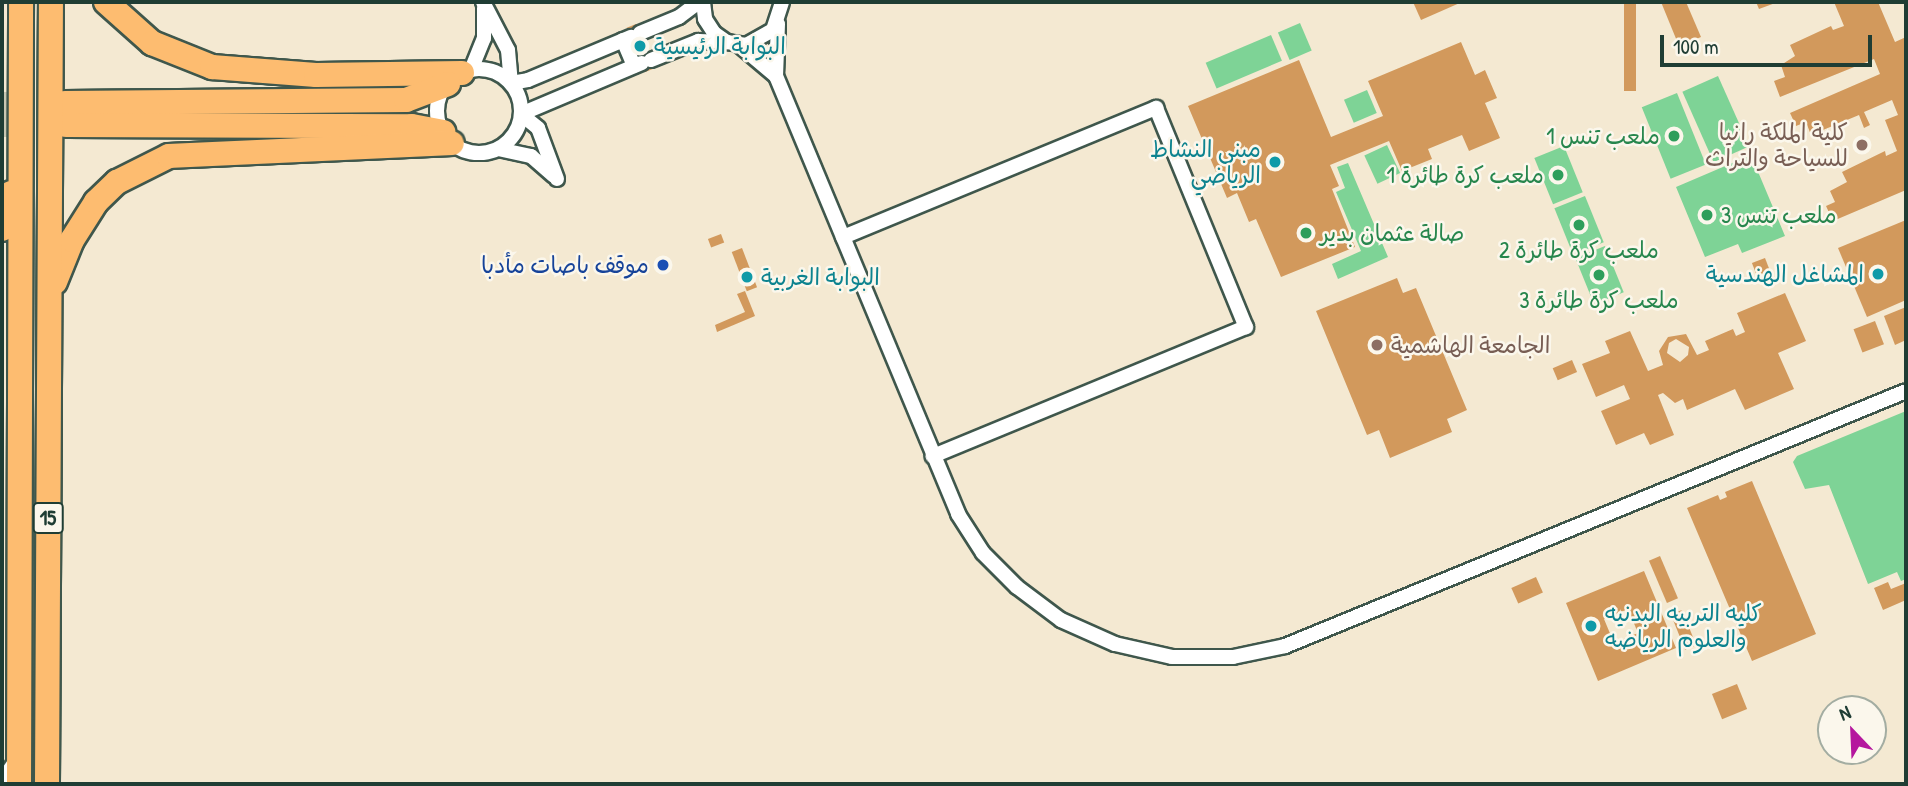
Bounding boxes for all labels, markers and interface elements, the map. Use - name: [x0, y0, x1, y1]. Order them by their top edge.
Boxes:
- scale bar: [1663, 21, 1875, 65]
- place label: البوابة الرئيسية: [654, 32, 786, 60]
- text: 100 m: [1673, 32, 1719, 61]
- marker: البوابة الرئيسية: [632, 38, 648, 54]
- place label: كلية الملكة رانيا للسياحة والتراث: [1705, 118, 1848, 172]
- place label: ملعب تنس 1: [1546, 122, 1660, 150]
- marker: ملعب تنس 1: [1666, 128, 1682, 144]
- place label: مبنى النشاط الرياضي: [1150, 135, 1261, 189]
- marker: كلية الملكة رانيا للسياحة والتراث: [1854, 137, 1870, 153]
- marker: مبنى النشاط الرياضي: [1267, 154, 1283, 170]
- place label: ملعب كرة طائرة 1: [1386, 161, 1544, 189]
- marker: ملعب كرة طائرة 1: [1550, 167, 1566, 183]
- place label: ملعب تنس 3: [1721, 201, 1837, 229]
- marker: ملعب تنس 3: [1699, 207, 1715, 223]
- marker: ملعب كرة طائرة 2: [1571, 217, 1587, 233]
- place label: صالة عثمان بدير: [1320, 219, 1464, 247]
- marker: صالة عثمان بدير: [1298, 225, 1314, 241]
- place label: ملعب كرة طائرة 2: [1499, 236, 1659, 264]
- place label: موقف باصات مأدبا: [481, 251, 649, 279]
- marker: موقف باصات مأدبا: [655, 257, 671, 273]
- place label: المشاغل الهندسية: [1706, 260, 1864, 288]
- place label: البوابة الغربية: [761, 263, 880, 291]
- marker: المشاغل الهندسية: [1870, 266, 1886, 282]
- marker: ملعب كرة طائرة 3: [1591, 267, 1607, 283]
- marker: البوابة الغربية: [739, 269, 755, 285]
- place label: ملعب كرة طائرة 3: [1519, 286, 1679, 314]
- place label: الجامعة الهاشمية: [1391, 331, 1550, 359]
- marker: الجامعة الهاشمية: [1369, 337, 1385, 353]
- road number: 15: [32, 500, 64, 536]
- place label: كليه التربيه البدنيه والعلوم الرياضه: [1605, 599, 1762, 653]
- marker: كليه التربيه البدنيه والعلوم الرياضه: [1583, 618, 1599, 634]
- north arrow: [1817, 695, 1887, 765]
- text: N: [1835, 699, 1854, 726]

